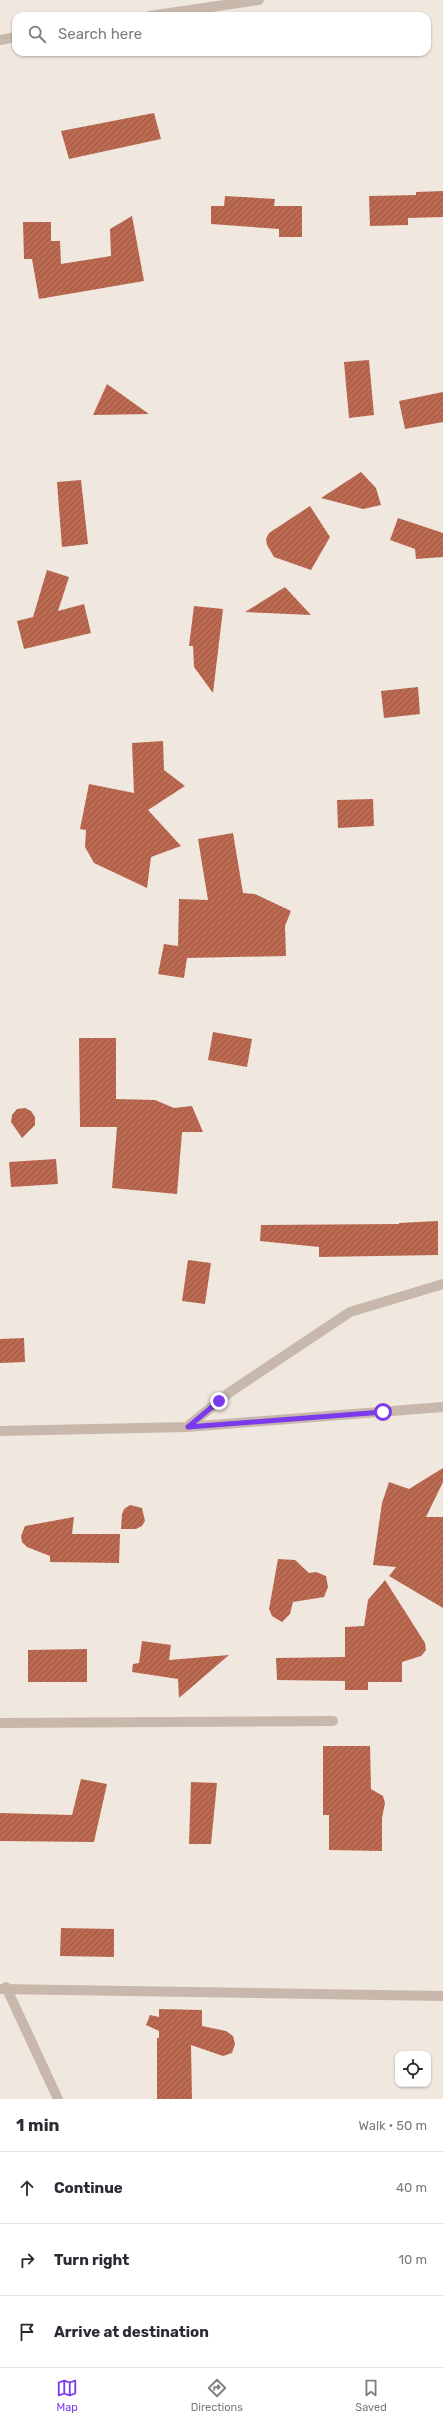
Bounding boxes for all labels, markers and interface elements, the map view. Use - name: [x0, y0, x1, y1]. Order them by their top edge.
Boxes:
- search box: [12, 12, 431, 56]
- icon: search: [26, 23, 48, 45]
- text: Search here: [58, 25, 142, 43]
- route end: [210, 1392, 228, 1410]
- route start: [374, 1403, 392, 1421]
- map controls: [395, 2051, 431, 2087]
- button: locate: [395, 2051, 431, 2087]
- text: 1 min: [16, 2115, 59, 2135]
- text: Walk · 50 m: [359, 2118, 427, 2133]
- icon: ahead: [16, 2177, 38, 2199]
- text: Continue: [54, 2179, 123, 2197]
- text: 40 m: [396, 2180, 427, 2195]
- icon: right: [16, 2249, 38, 2271]
- text: Turn right: [54, 2251, 129, 2269]
- text: 10 m: [398, 2252, 427, 2267]
- icon: arrive: [16, 2321, 38, 2343]
- text: Arrive at destination: [54, 2323, 209, 2341]
- tab: Map: [56, 2377, 78, 2414]
- tab: Directions: [191, 2377, 243, 2414]
- tab: Saved: [355, 2377, 387, 2414]

